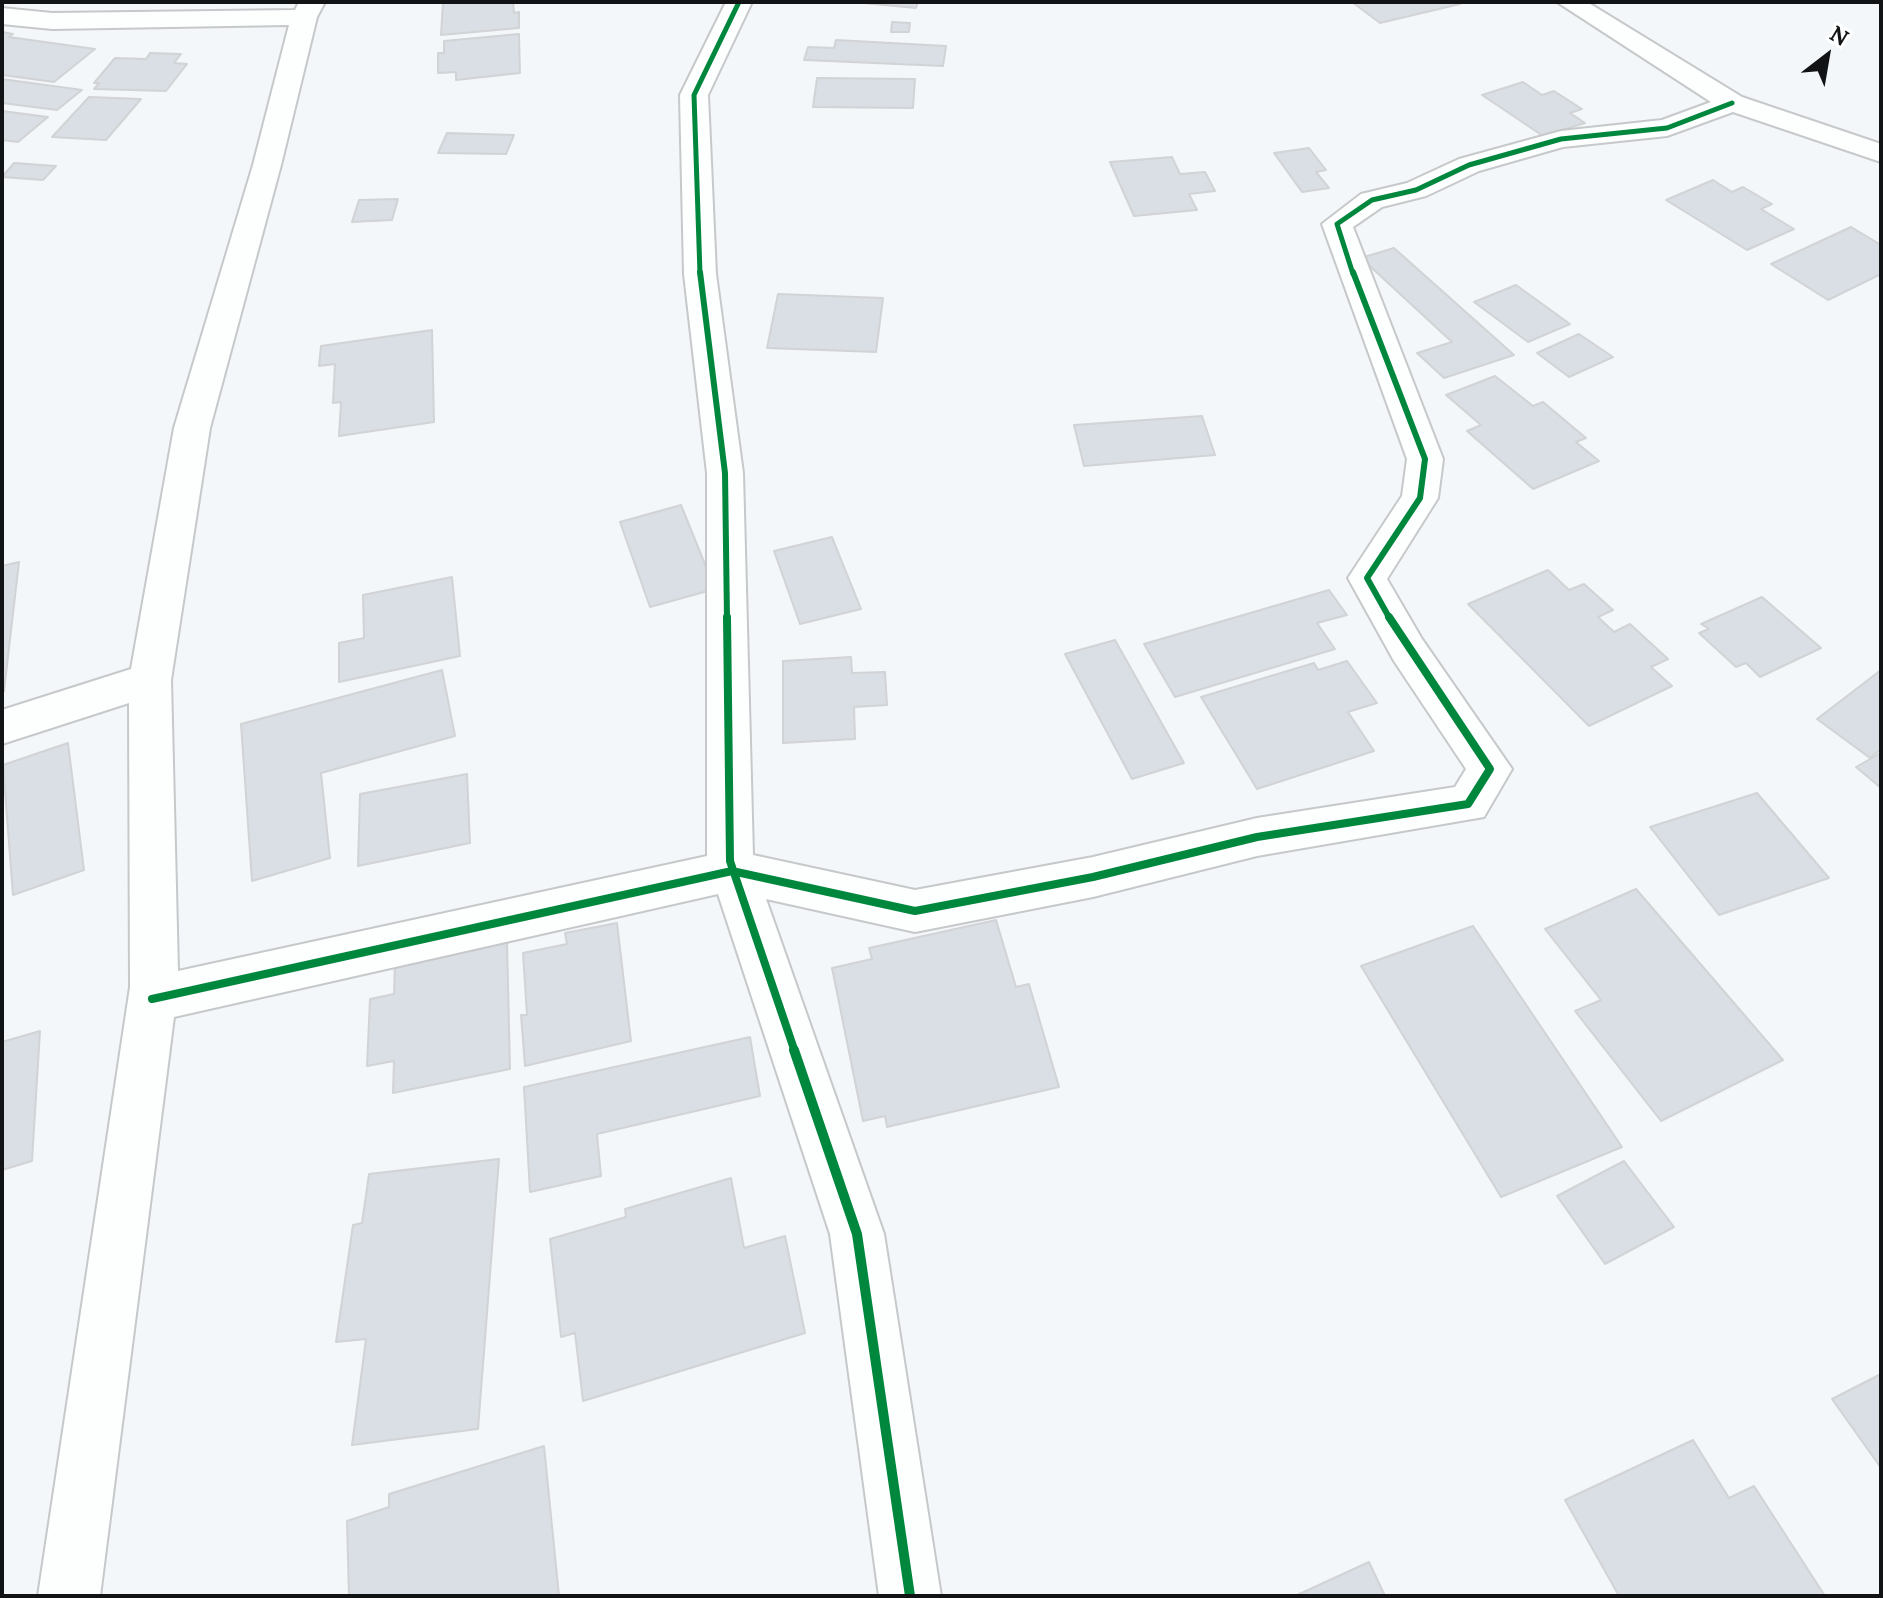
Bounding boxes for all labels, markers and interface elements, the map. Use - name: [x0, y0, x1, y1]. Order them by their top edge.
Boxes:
- north arrow: [1787, 16, 1867, 96]
- text: N: [1825, 19, 1854, 52]

